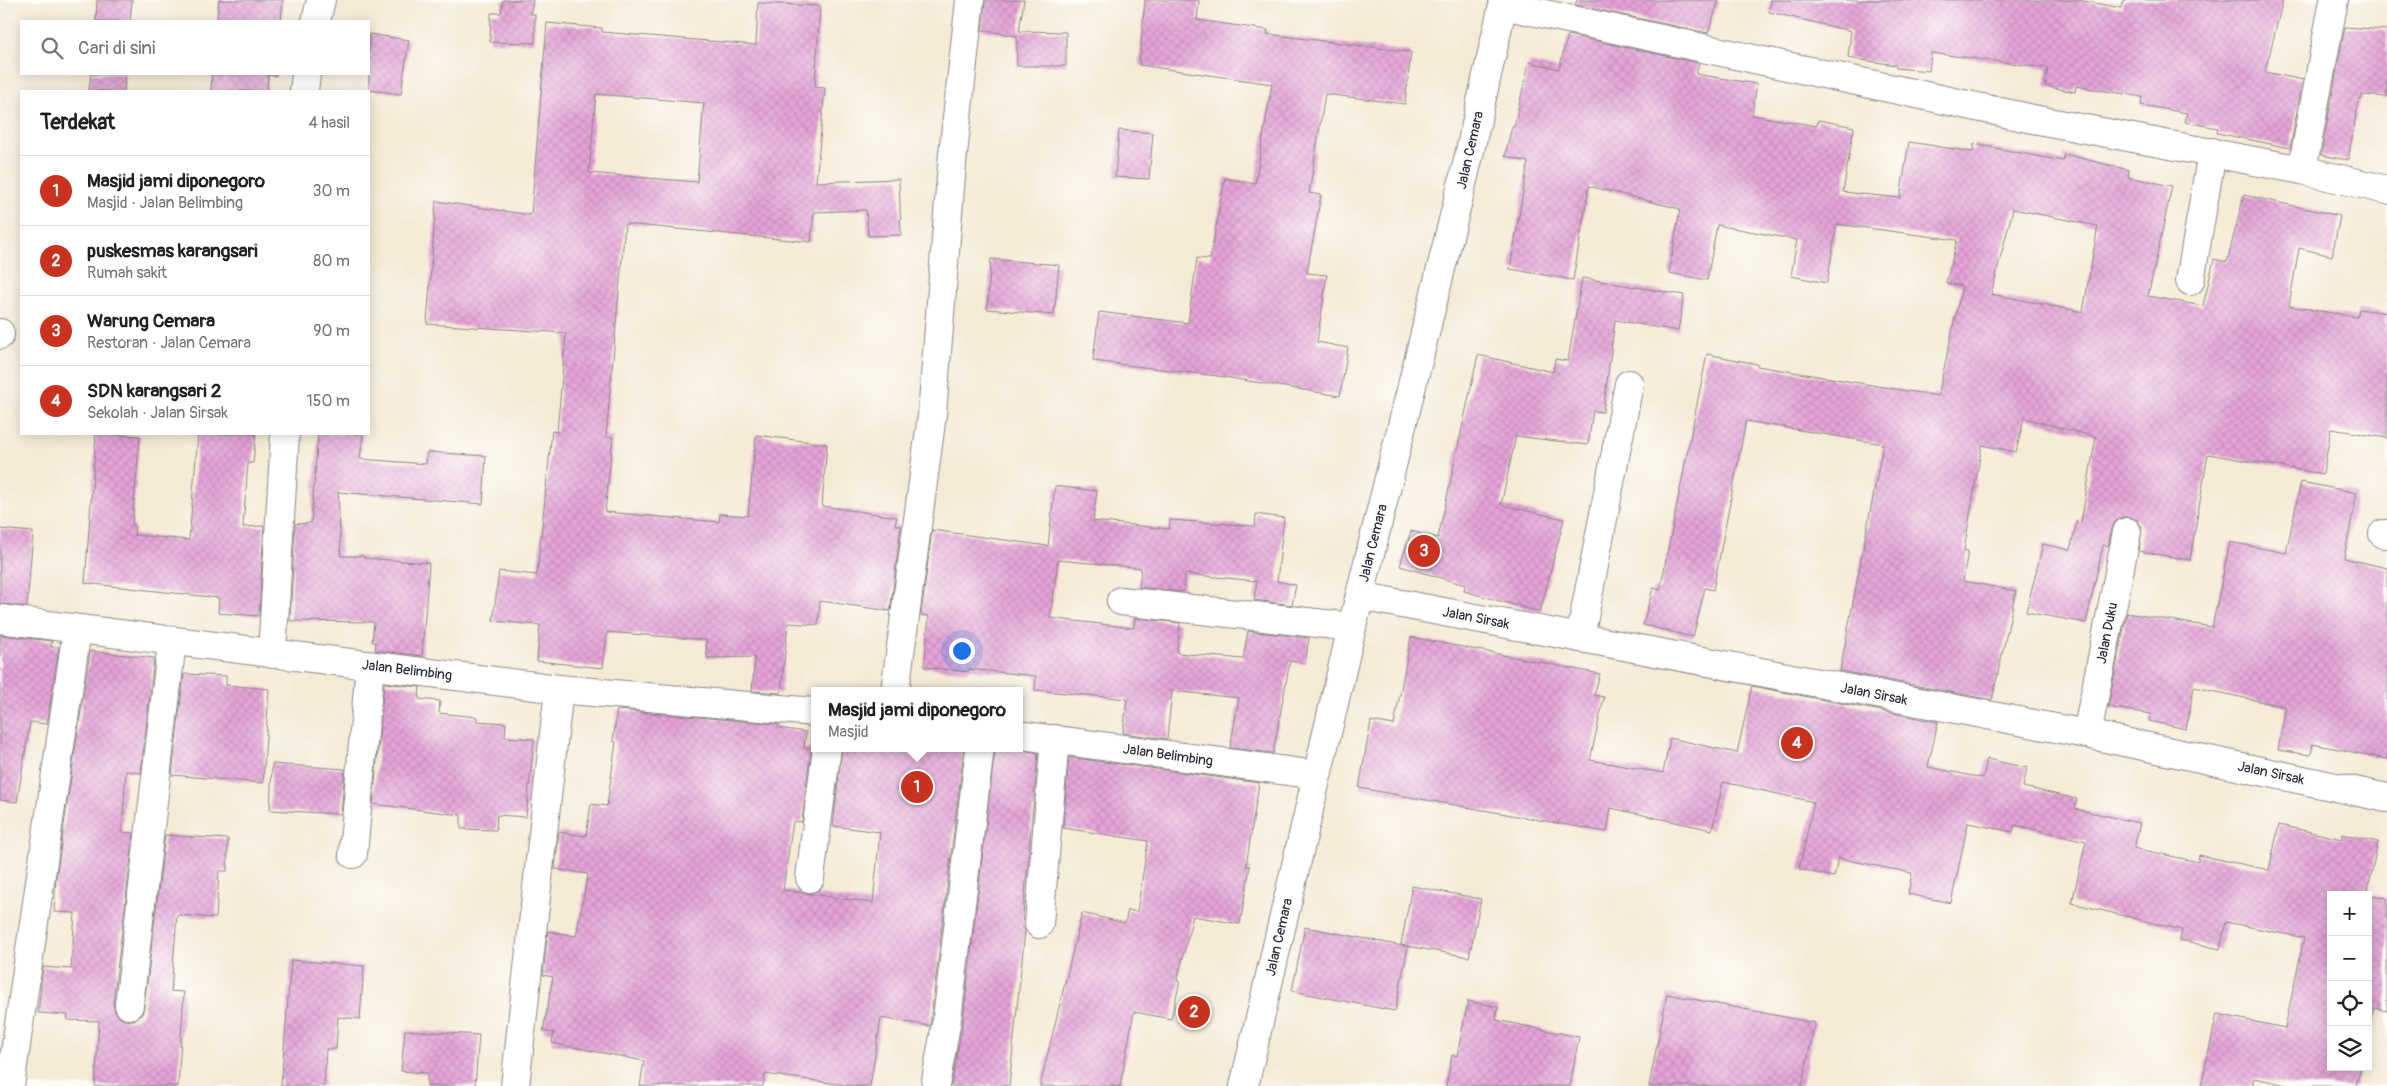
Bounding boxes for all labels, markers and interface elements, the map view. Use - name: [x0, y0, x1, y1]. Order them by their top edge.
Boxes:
- search box: [20, 20, 370, 75]
- icon: search: [38, 34, 66, 62]
- text: Cari di sini: [78, 36, 155, 60]
- text: Terdekat: [40, 109, 115, 136]
- street label: Jalan Cemara: [1453, 109, 1487, 191]
- text: 4 hasil: [308, 113, 350, 133]
- text: Masjid jami diponegoro: [87, 169, 265, 193]
- text: 1: [53, 181, 59, 201]
- text: 30 m: [312, 181, 350, 201]
- text: Masjid · Jalan Belimbing: [87, 193, 243, 213]
- text: puskesmas karangsari: [87, 239, 258, 263]
- text: 2: [52, 251, 60, 271]
- text: 80 m: [313, 251, 350, 271]
- text: Rumah sakit: [87, 263, 167, 283]
- text: Warung Cemara: [87, 309, 215, 333]
- text: 3: [52, 321, 60, 341]
- text: 90 m: [313, 321, 350, 341]
- text: Restoran · Jalan Cemara: [87, 333, 251, 353]
- text: SDN karangsari 2: [87, 379, 221, 403]
- text: 4: [51, 391, 61, 411]
- text: 150 m: [306, 391, 350, 411]
- text: Sekolah · Jalan Sirsak: [87, 403, 228, 423]
- street label: Jalan Cemara: [1355, 502, 1391, 584]
- pin: 3: [1408, 532, 1440, 570]
- street label: Jalan Duku: [2093, 601, 2121, 665]
- street label: Jalan Sirsak: [1441, 603, 1511, 633]
- your location: [949, 638, 975, 664]
- street label: Jalan Belimbing: [361, 656, 453, 684]
- street label: Jalan Sirsak: [1839, 679, 1909, 709]
- popup: [811, 687, 1023, 752]
- text: Masjid jami diponegoro: [828, 698, 1006, 722]
- text: Masjid: [828, 722, 869, 742]
- pin: 4: [1781, 724, 1813, 762]
- street label: Jalan Belimbing: [1122, 740, 1214, 770]
- street label: Jalan Sirsak: [2236, 758, 2306, 788]
- pin: 1: [901, 768, 933, 806]
- map controls: [2327, 891, 2372, 1071]
- button: +: [2327, 891, 2372, 936]
- street label: Jalan Cemara: [1262, 896, 1296, 978]
- button: −: [2327, 936, 2372, 981]
- button: locate: [2327, 981, 2372, 1026]
- pin: 2: [1178, 993, 1210, 1031]
- button: layers: [2327, 1026, 2372, 1071]

